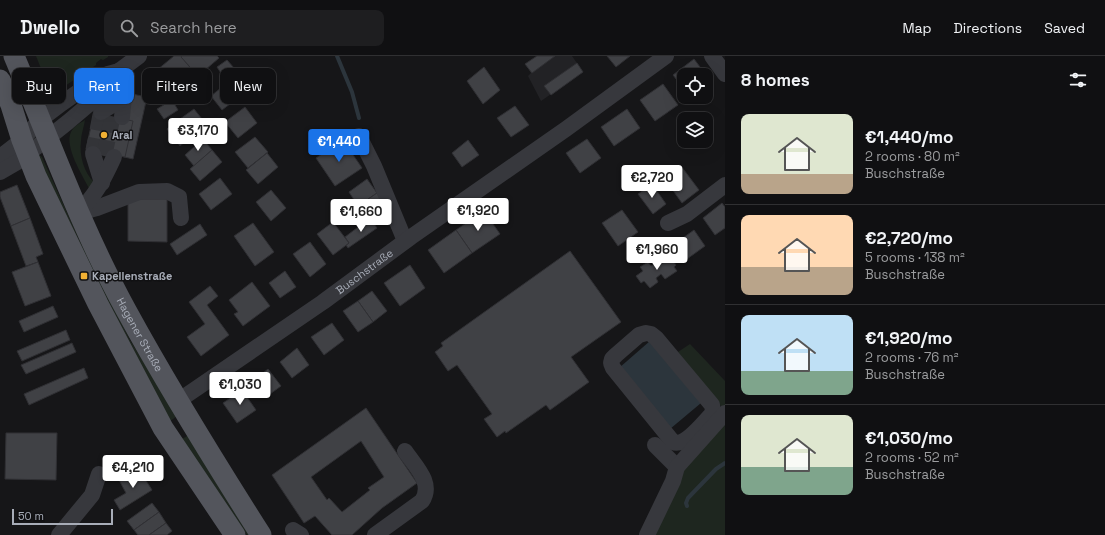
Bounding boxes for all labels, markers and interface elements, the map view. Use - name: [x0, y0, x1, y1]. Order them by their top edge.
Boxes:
- search box: [104, 10, 384, 46]
- text: Dwello: [20, 15, 80, 40]
- icon: search: [118, 17, 140, 39]
- text: Search here: [150, 18, 237, 37]
- text: Map: [902, 19, 932, 37]
- text: Directions: [954, 19, 1022, 37]
- text: Saved: [1044, 19, 1085, 37]
- chip: Buy: [12, 68, 66, 104]
- chip: Rent: [74, 68, 134, 104]
- chip: Filters: [142, 68, 212, 104]
- chip: New: [220, 68, 276, 104]
- map controls: [677, 68, 713, 148]
- button: locate: [677, 68, 713, 104]
- text: 8 homes: [741, 69, 810, 91]
- icon: filters: [1067, 69, 1089, 91]
- button: layers: [677, 112, 713, 148]
- pin: €3,170: [165, 118, 231, 152]
- text: €3,170: [177, 122, 219, 139]
- text: €1,440/mo: [865, 126, 953, 148]
- place label: Aral: [112, 128, 133, 142]
- pin: €1,440: [306, 129, 372, 163]
- marker: Aral: [99, 130, 109, 140]
- icon: home: [773, 130, 821, 178]
- text: €1,440: [317, 133, 361, 150]
- text: 2 rooms · 80 m²: [865, 148, 960, 165]
- pin: €2,720: [619, 165, 685, 199]
- text: Buschstraße: [865, 165, 945, 182]
- text: €2,720: [630, 169, 674, 186]
- pin: €1,920: [445, 198, 511, 232]
- pin: €1,660: [328, 199, 394, 233]
- text: €1,920: [457, 202, 499, 219]
- text: €1,660: [340, 203, 382, 220]
- text: €2,720/mo: [865, 227, 953, 249]
- icon: home: [773, 231, 821, 279]
- pin: €1,960: [624, 237, 690, 271]
- text: €1,960: [636, 241, 678, 258]
- street label: Buschstraße: [333, 246, 396, 297]
- text: 5 rooms · 138 m²: [865, 249, 965, 266]
- text: Buschstraße: [865, 266, 945, 283]
- place label: Kapellenstraße: [92, 269, 172, 283]
- marker: Kapellenstraße: [79, 271, 89, 281]
- street label: Hagener Straße: [114, 295, 166, 374]
- text: €1,920/mo: [865, 327, 952, 349]
- icon: home: [773, 331, 821, 379]
- text: 2 rooms · 76 m²: [865, 349, 959, 366]
- text: Buschstraße: [865, 366, 945, 383]
- pin: €1,030: [207, 372, 273, 406]
- text: €1,030: [218, 376, 262, 393]
- text: €1,030/mo: [865, 427, 953, 449]
- icon: home: [773, 431, 821, 479]
- text: 2 rooms · 52 m²: [865, 449, 959, 466]
- pin: €4,210: [100, 455, 166, 489]
- text: €4,210: [112, 459, 154, 476]
- text: Buschstraße: [865, 466, 945, 483]
- scale bar: [12, 507, 113, 526]
- text: 50 m: [18, 509, 44, 523]

